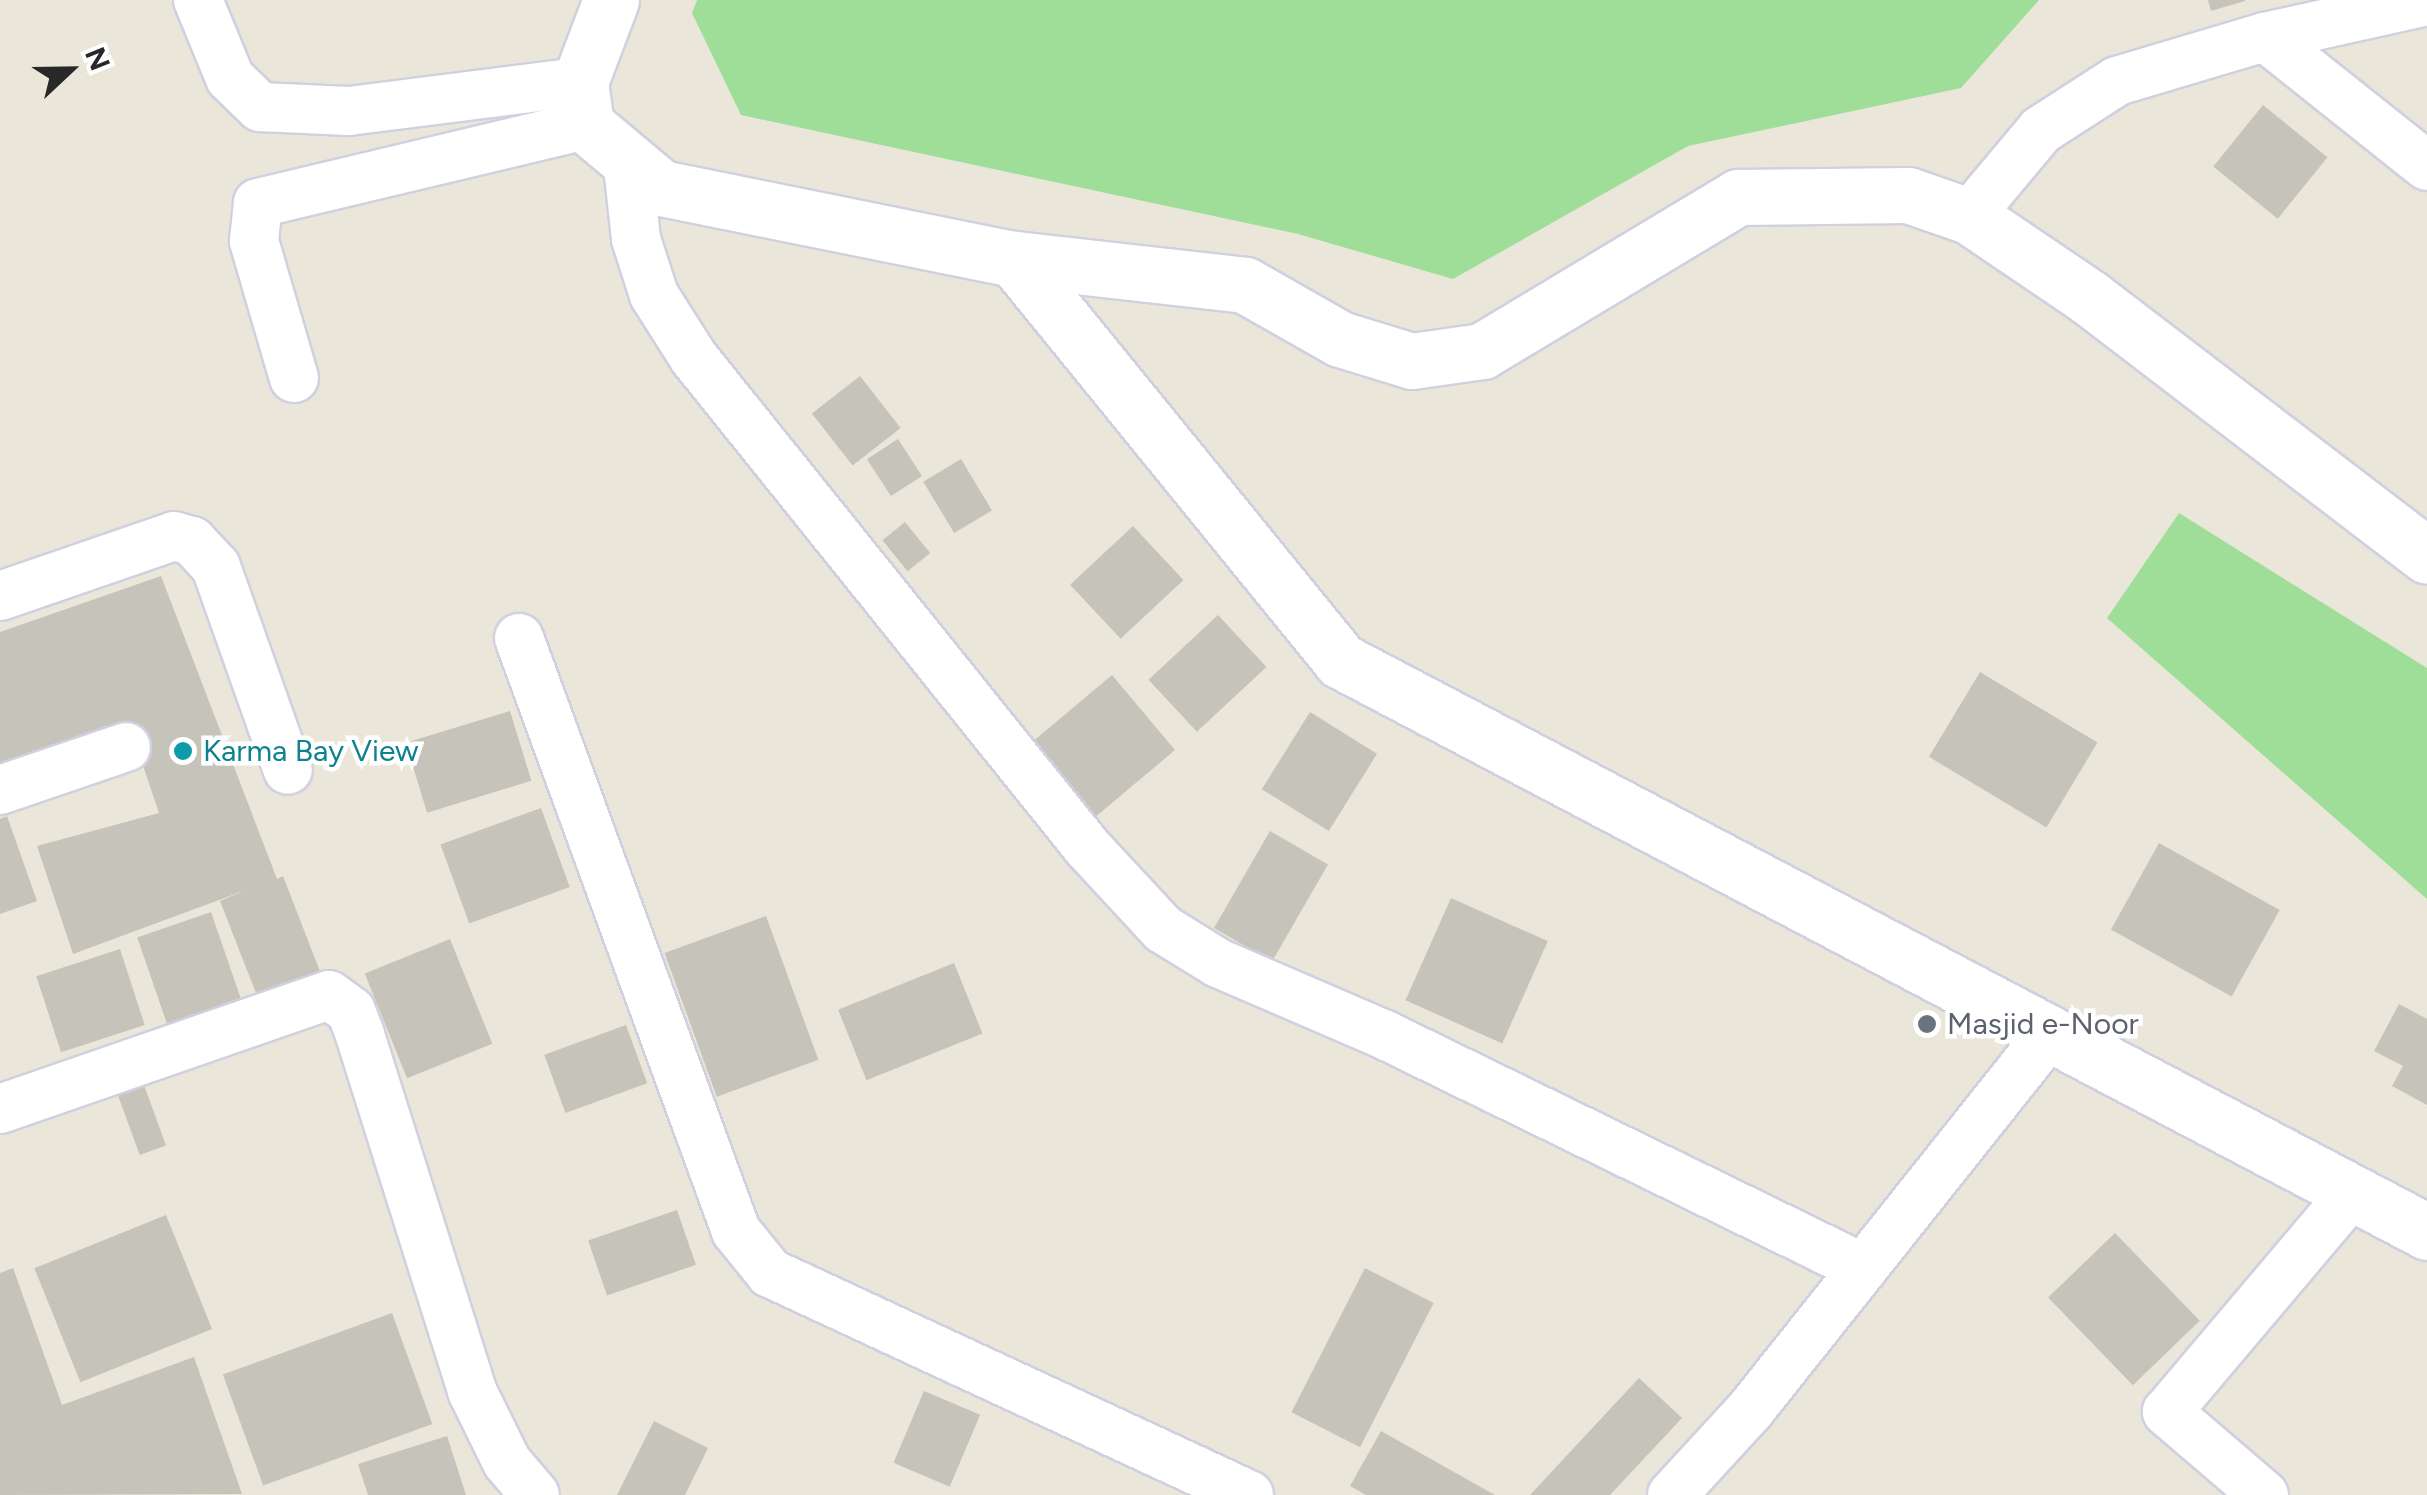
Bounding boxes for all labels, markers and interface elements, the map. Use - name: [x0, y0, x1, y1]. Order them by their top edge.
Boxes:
- north arrow: [20, 20, 120, 120]
- text: N: [78, 42, 118, 75]
- place label: Karma Bay View: [203, 733, 419, 769]
- marker: Karma Bay View: [172, 740, 194, 762]
- place label: Masjid e-Noor: [1947, 1006, 2139, 1042]
- marker: Masjid e-Noor: [1916, 1013, 1938, 1035]

